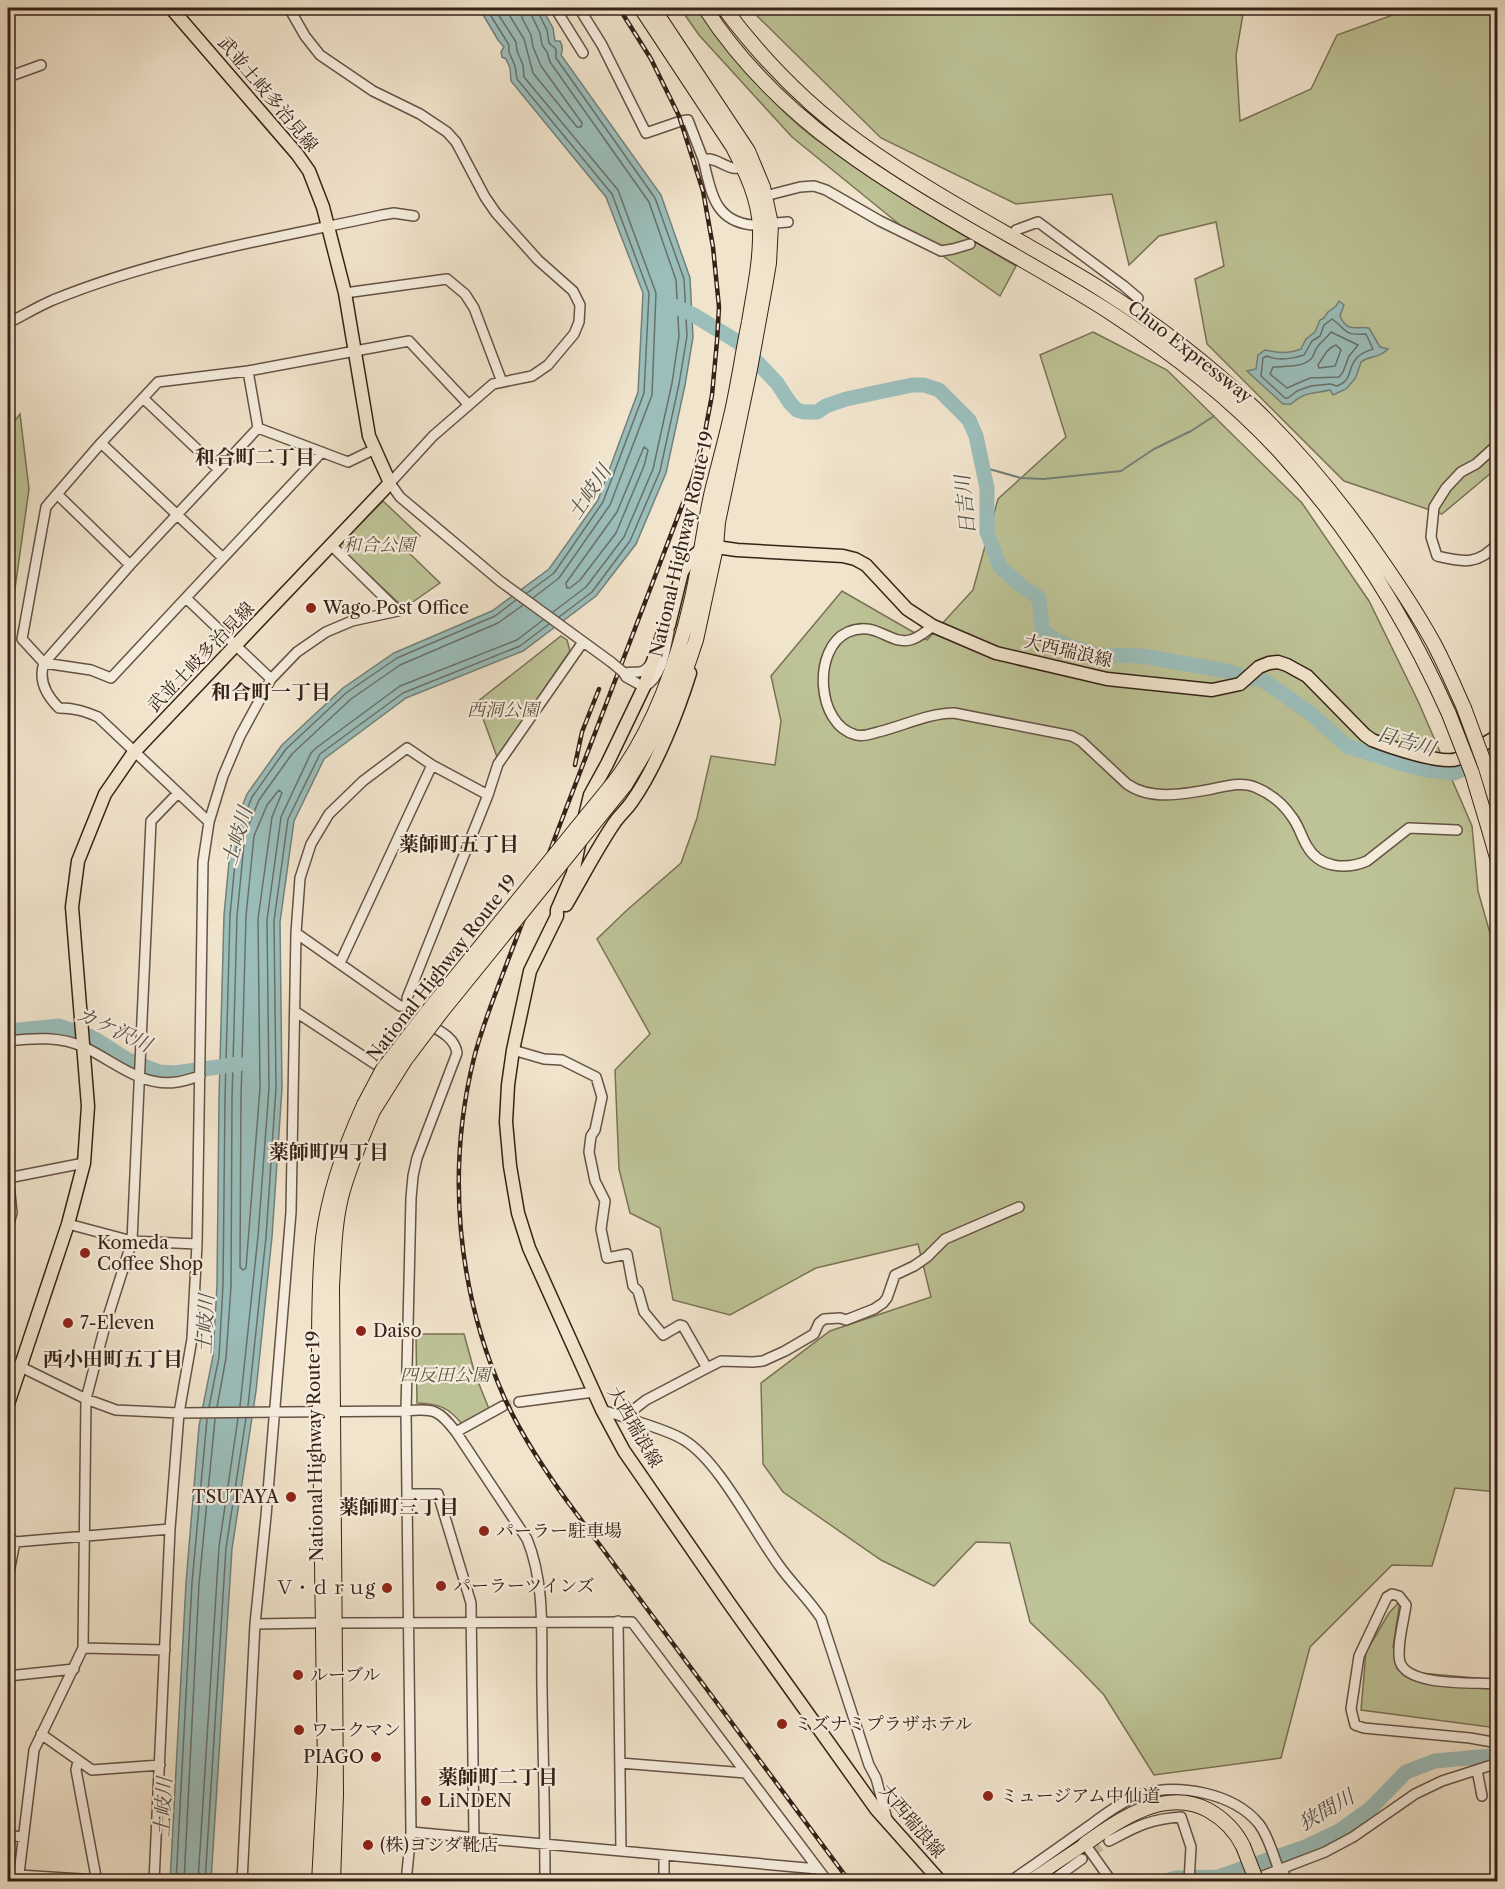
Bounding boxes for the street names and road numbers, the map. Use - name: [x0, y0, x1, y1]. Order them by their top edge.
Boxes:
- street label: 武並土岐多治見線: [213, 32, 323, 156]
- street label: Chuo Expressway: [1123, 296, 1258, 408]
- street label: National Highway Route 19: [645, 429, 719, 659]
- street label: 武並土岐多治見線: [143, 598, 259, 716]
- street label: 大西瑞浪線: [1022, 630, 1114, 672]
- street label: National Highway Route 19: [362, 870, 522, 1066]
- street label: National Highway Route 19: [302, 1330, 328, 1562]
- street label: 大西瑞浪線: [603, 1383, 667, 1471]
- street label: 大西瑞浪線: [875, 1779, 949, 1863]

